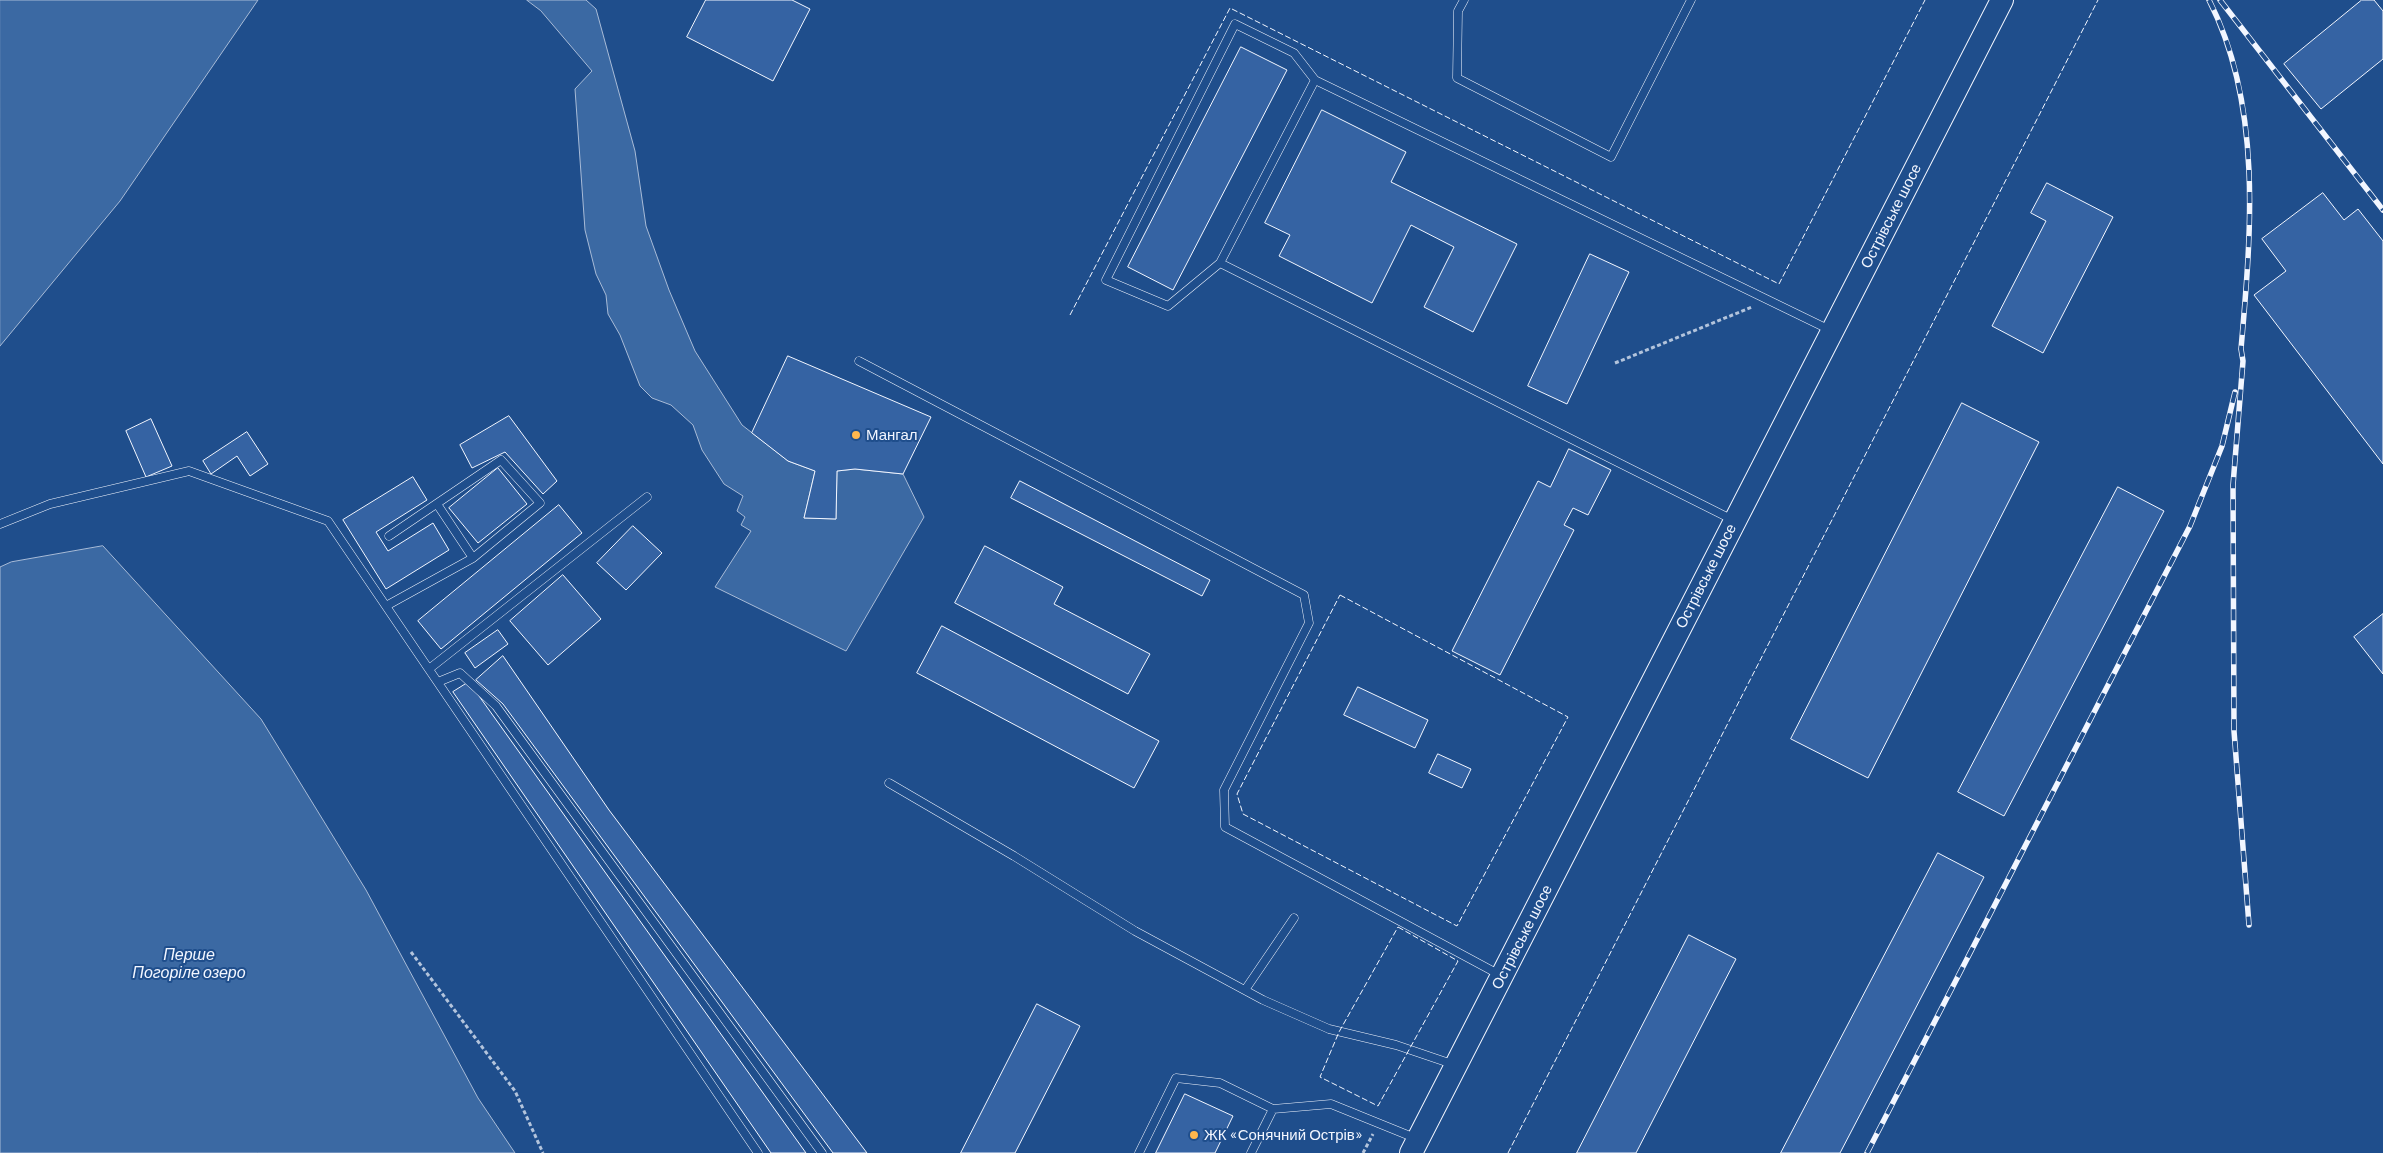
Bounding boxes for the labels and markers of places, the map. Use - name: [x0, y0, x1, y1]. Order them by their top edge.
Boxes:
- place label: Мангал: [866, 426, 918, 444]
- marker: Мангал: [850, 429, 862, 441]
- place label: ЖК «Сонячний Острів»: [1204, 1126, 1363, 1144]
- marker: ЖК «Сонячний Острів»: [1188, 1129, 1200, 1141]

